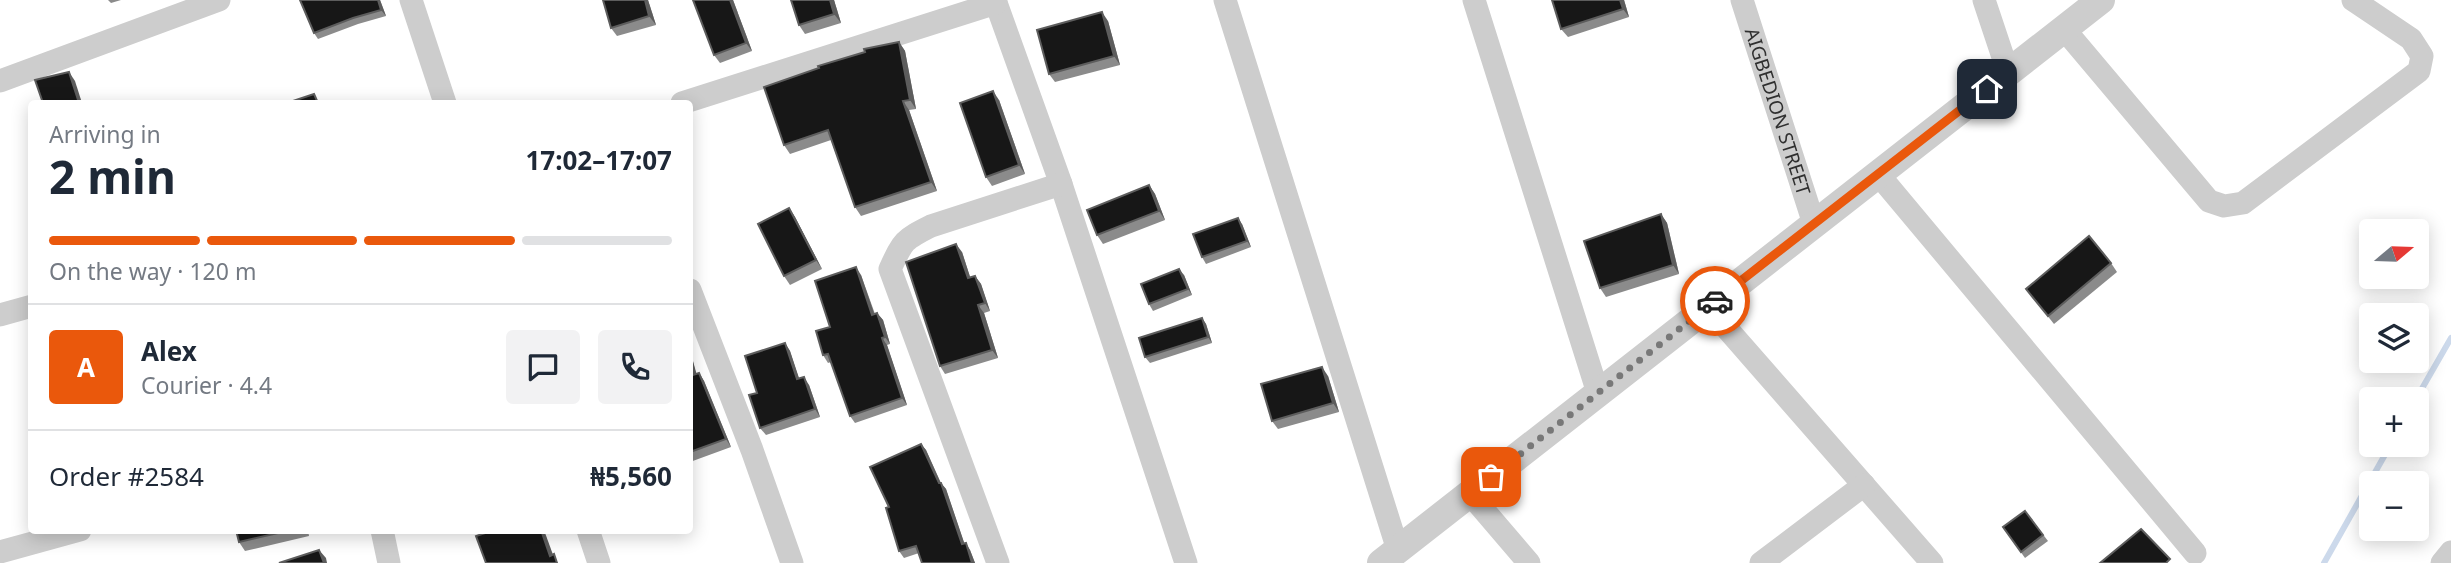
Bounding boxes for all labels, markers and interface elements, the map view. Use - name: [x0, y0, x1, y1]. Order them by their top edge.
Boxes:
- street label: AIGBEDION STREET: [1739, 24, 1817, 199]
- pin: [1957, 59, 2017, 119]
- icon: home: [1968, 70, 2006, 108]
- text: Arriving in: [49, 118, 161, 150]
- text: 17:02–17:07: [525, 142, 672, 178]
- text: 2 min: [49, 145, 176, 207]
- north arrow: [2359, 219, 2429, 289]
- map controls: [2359, 219, 2429, 541]
- text: On the way · 120 m: [49, 255, 256, 287]
- courier: [1680, 266, 1750, 336]
- icon: car: [1696, 282, 1734, 320]
- button: layers: [2359, 303, 2429, 373]
- button: chat: [506, 330, 580, 404]
- button: phone: [598, 330, 672, 404]
- text: Alex: [141, 333, 197, 369]
- text: A: [77, 349, 95, 385]
- text: Courier · 4.4: [141, 369, 272, 401]
- button: +: [2359, 387, 2429, 457]
- pin: [1461, 447, 1521, 507]
- text: Order #2584: [49, 458, 204, 494]
- text: ₦5,560: [590, 458, 672, 494]
- icon: bag: [1472, 458, 1510, 496]
- button: −: [2359, 471, 2429, 541]

